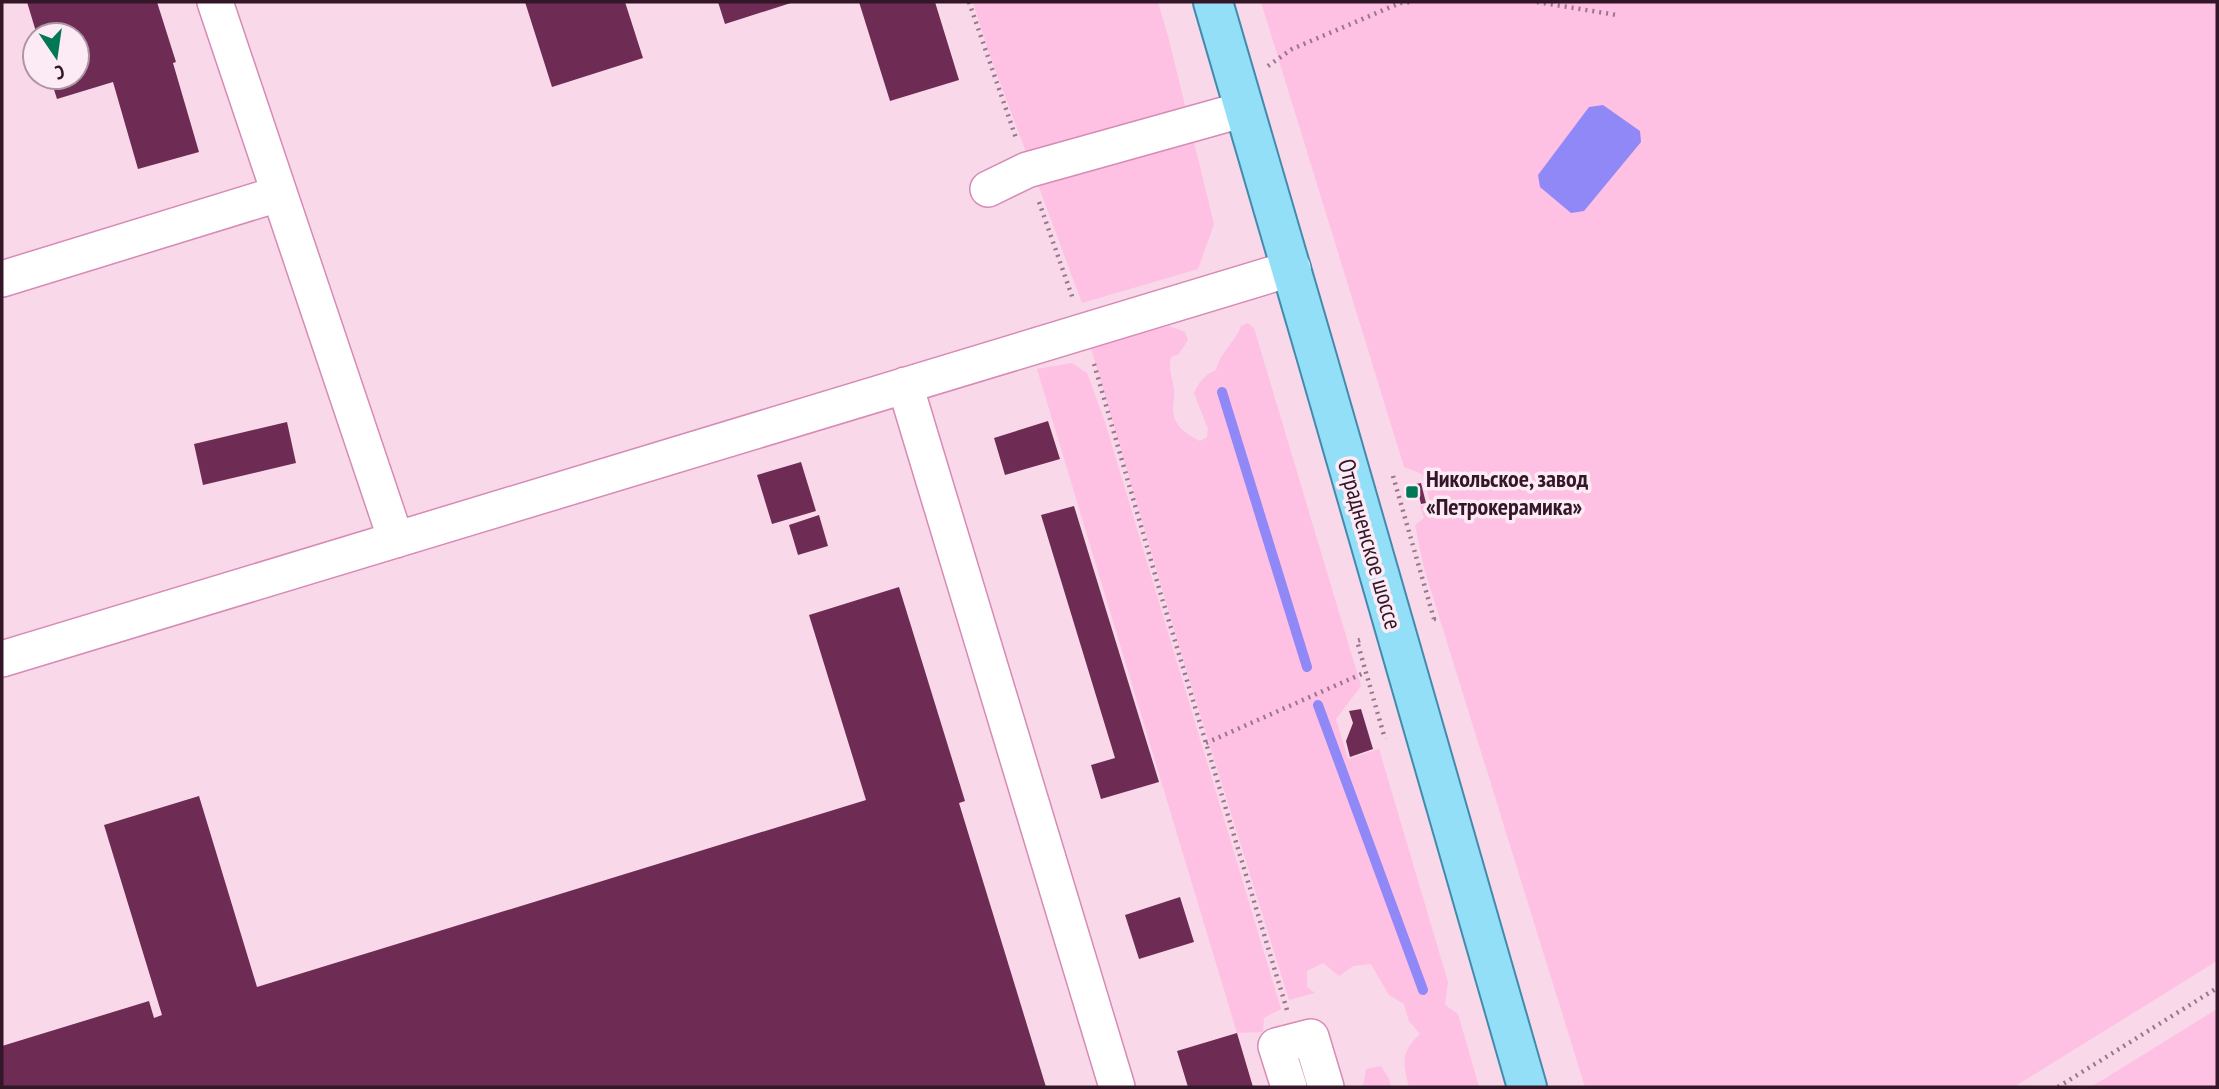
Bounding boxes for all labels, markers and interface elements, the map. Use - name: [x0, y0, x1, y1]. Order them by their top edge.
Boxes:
- north arrow: [21, 21, 91, 91]
- text: С: [53, 60, 67, 85]
- street label: Отрадненское шоссе: [1331, 455, 1409, 633]
- place label: Никольское, завод «Петрокерамика»: [1426, 463, 1589, 522]
- marker: Никольское, завод «Петрокерамика»: [1404, 484, 1420, 500]

